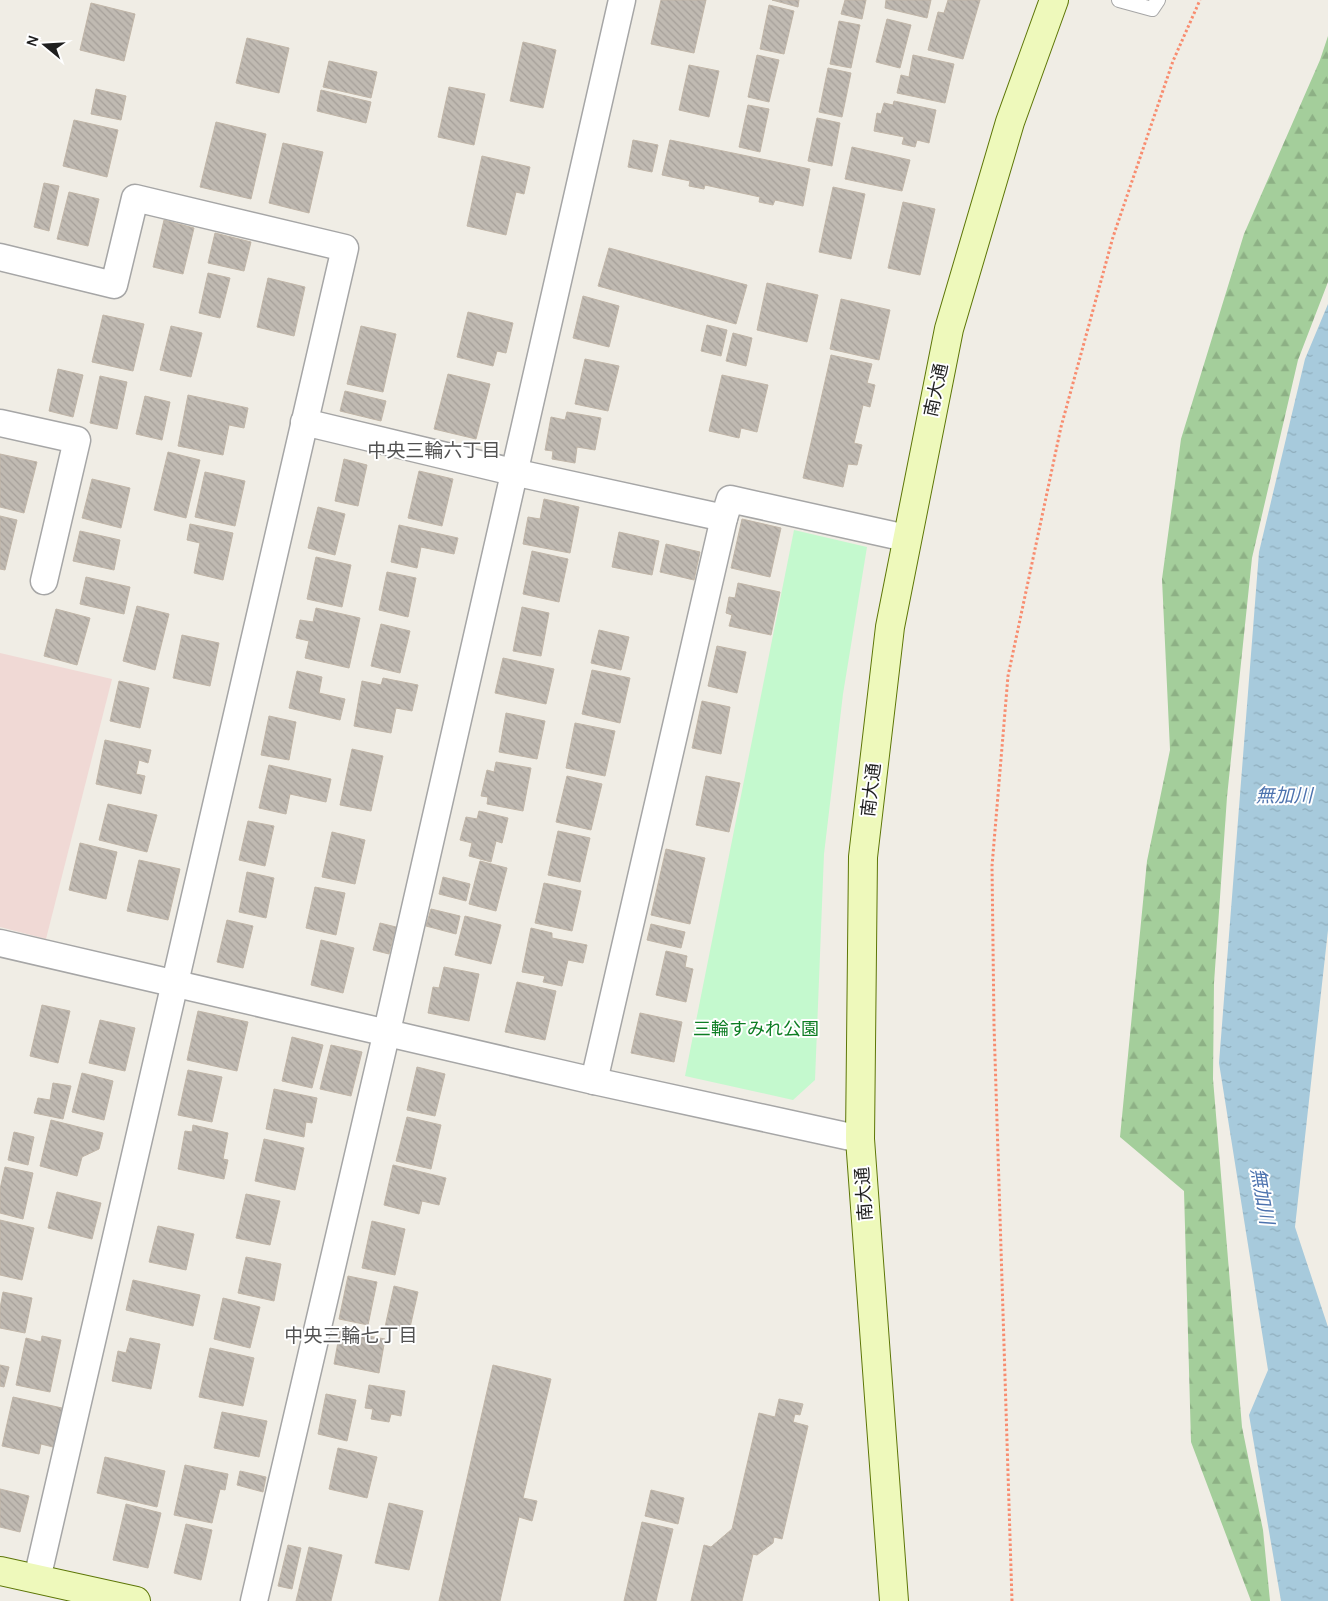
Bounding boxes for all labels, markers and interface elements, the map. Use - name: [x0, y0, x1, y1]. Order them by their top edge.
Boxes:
- north arrow: [20, 20, 70, 70]
- text: N: [22, 33, 43, 49]
- street label: 南大通: [918, 361, 952, 419]
- district label: 中央三輪六丁目: [367, 437, 501, 463]
- street label: 南大通: [855, 762, 885, 818]
- water label: 無加川: [1255, 782, 1314, 808]
- park label: 三輪すみれ公園: [693, 1016, 819, 1040]
- street label: 南大通: [849, 1166, 877, 1222]
- water label: 無加川: [1245, 1166, 1281, 1228]
- district label: 中央三輪七丁目: [284, 1322, 418, 1348]

